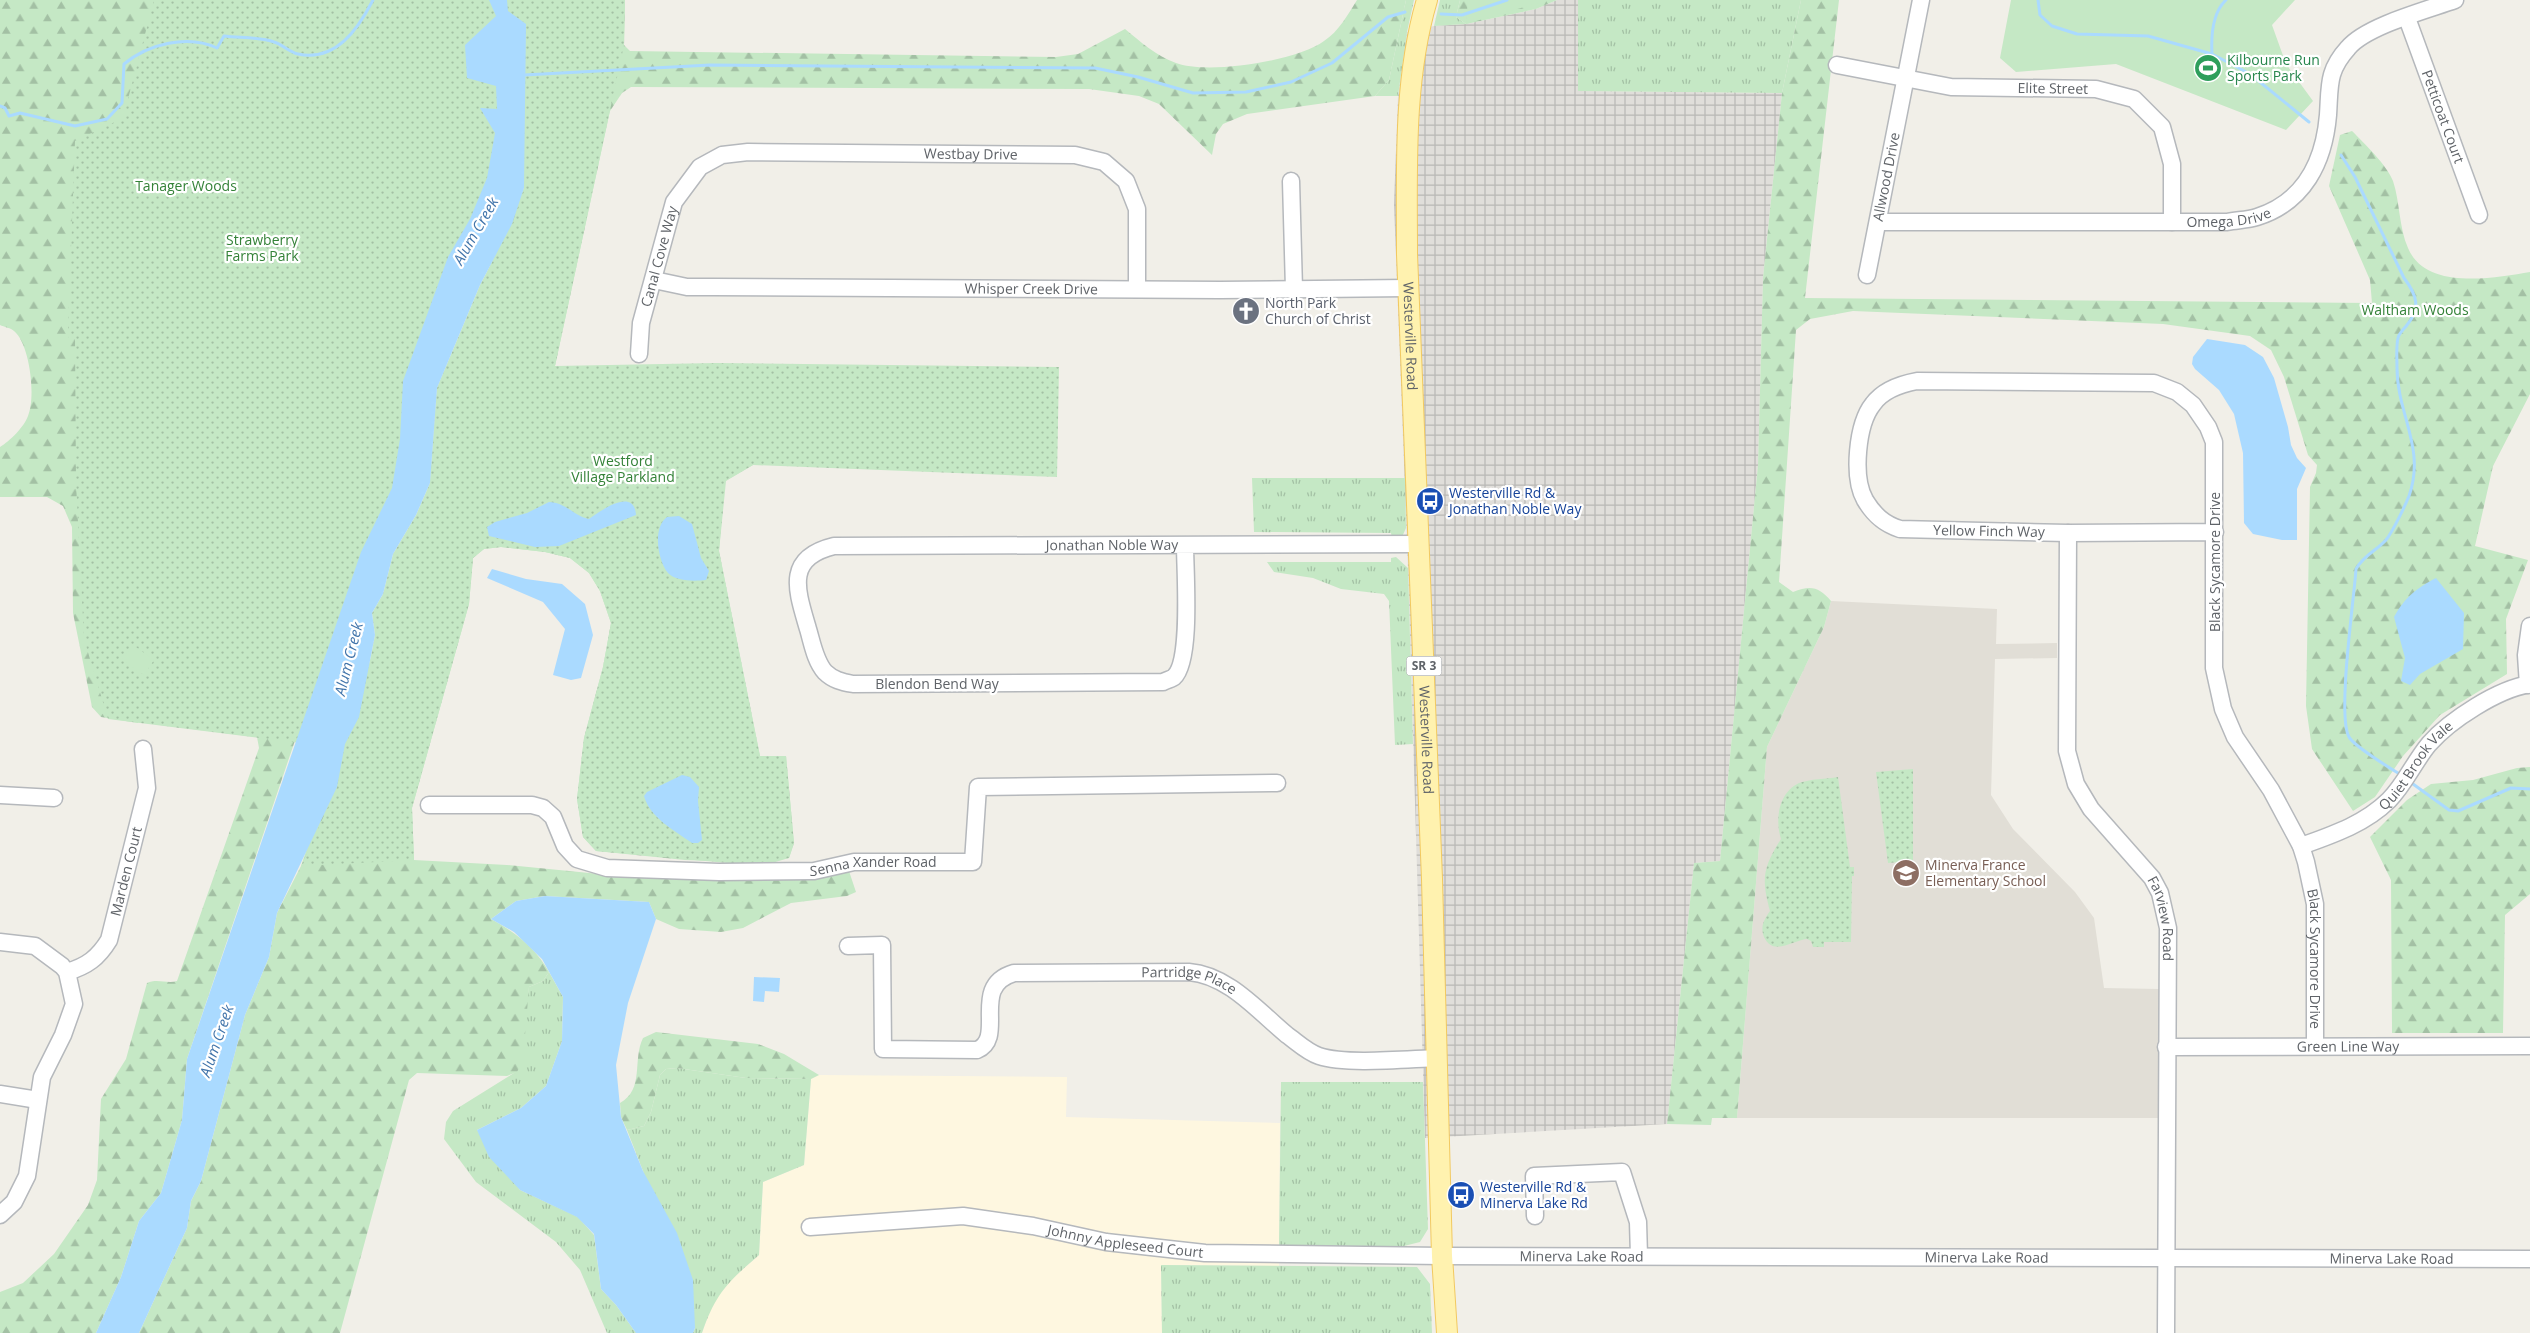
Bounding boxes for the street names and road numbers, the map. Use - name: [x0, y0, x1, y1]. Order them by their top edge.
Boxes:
- street label: Petticoat Court: [2418, 67, 2469, 166]
- street label: Elite Street: [2017, 78, 2088, 98]
- street label: Allwood Drive: [1868, 131, 1904, 223]
- street label: Westbay Drive: [924, 144, 1018, 163]
- street label: Canal Cove Way: [636, 203, 682, 309]
- street label: Omega Drive: [2186, 203, 2274, 231]
- street label: Whisper Creek Drive: [965, 278, 1098, 298]
- street label: Westerville Road: [1399, 282, 1422, 391]
- street label: Black Sycamore Drive: [2205, 492, 2224, 632]
- street label: Yellow Finch Way: [1933, 520, 2046, 541]
- street label: Jonathan Noble Way: [1044, 535, 1179, 554]
- road number: SR 3: [1406, 656, 1442, 676]
- street label: Blendon Bend Way: [875, 674, 1000, 693]
- street label: Westerville Road: [1415, 685, 1439, 795]
- street label: Quiet Brook Vale: [2374, 716, 2457, 814]
- street label: Marden Court: [105, 825, 146, 918]
- street label: Senna Xander Road: [810, 852, 937, 880]
- street label: Farview Road: [2144, 872, 2178, 961]
- street label: Black Sycamore Drive: [2303, 887, 2325, 1029]
- street label: Partridge Place: [1141, 962, 1241, 998]
- street label: Green Line Way: [2297, 1036, 2400, 1056]
- street label: Johnny Appleseed Court: [1044, 1219, 1204, 1262]
- street label: Minerva Lake Road: [1519, 1246, 1644, 1266]
- street label: Minerva Lake Road: [1924, 1247, 2049, 1267]
- street label: Minerva Lake Road: [2329, 1248, 2454, 1268]

